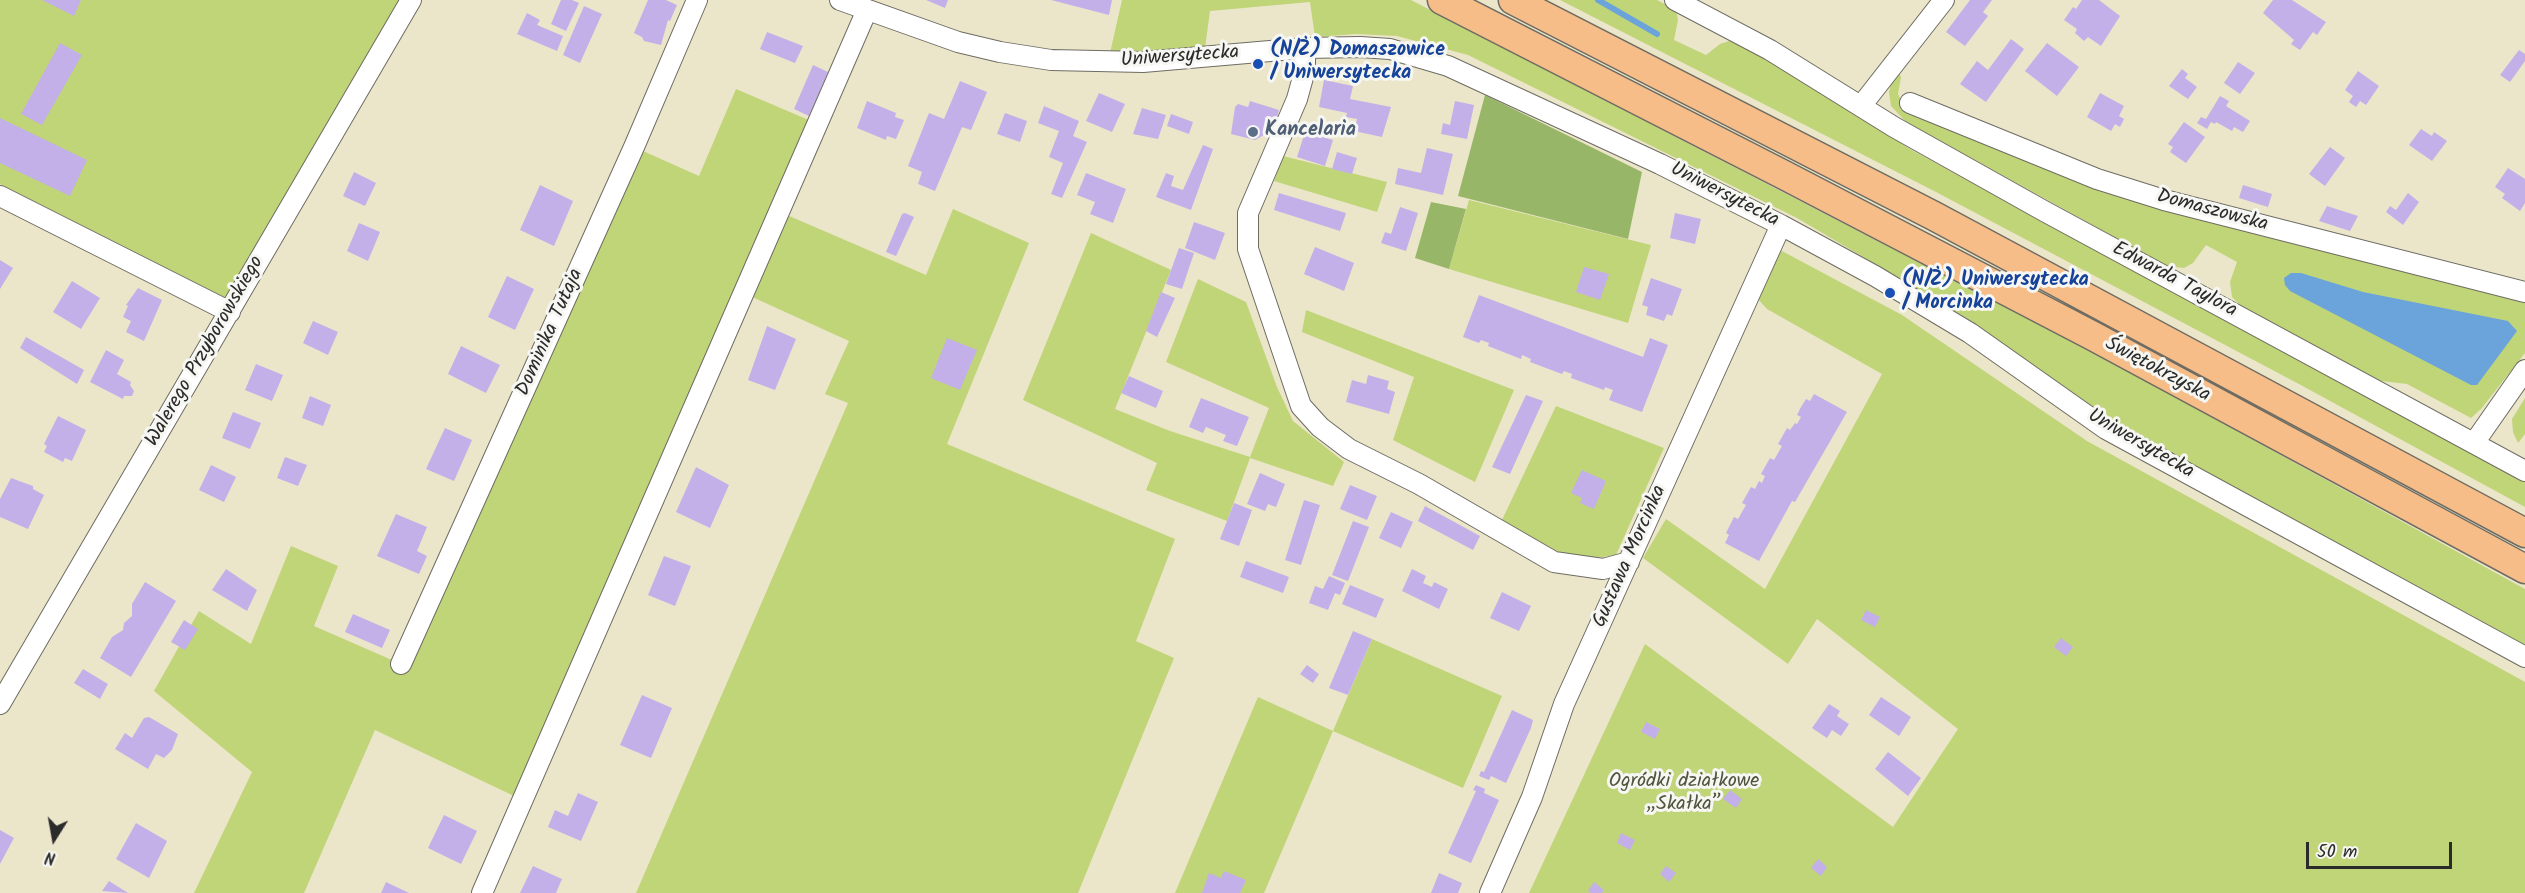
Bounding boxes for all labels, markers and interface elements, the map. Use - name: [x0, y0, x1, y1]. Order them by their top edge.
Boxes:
- place label: (N/Ż) Domaszowice / Uniwersytecka: [1270, 40, 1445, 87]
- street label: Uniwersytecka: [1120, 42, 1240, 74]
- marker: (N/Ż) Domaszowice / Uniwersytecka: [1251, 57, 1265, 71]
- place label: Kancelaria: [1265, 120, 1356, 144]
- marker: Kancelaria: [1246, 125, 1260, 139]
- street label: Uniwersytecka: [1666, 158, 1782, 234]
- street label: Domaszowska: [2154, 186, 2270, 238]
- street label: Edwarda Taylora: [2107, 238, 2241, 324]
- street label: Walerego Przyborowskiego: [142, 253, 270, 451]
- street label: Dominika Tutaja: [512, 266, 590, 400]
- place label: (N/Ż) Uniwersytecka / Morcinka: [1902, 270, 2089, 317]
- marker: (N/Ż) Uniwersytecka / Morcinka: [1883, 286, 1897, 300]
- street label: Świętokrzyska: [2100, 333, 2214, 409]
- street label: Uniwersytecka: [2083, 405, 2197, 485]
- street label: Gustawa Morcinka: [1589, 482, 1673, 632]
- park label: Ogródki działkowe „Skałka”: [1609, 771, 1759, 818]
- north arrow: [24, 809, 84, 869]
- scale bar: [2309, 830, 2454, 868]
- text: 50 m: [2317, 838, 2357, 867]
- text: N: [43, 844, 58, 870]

